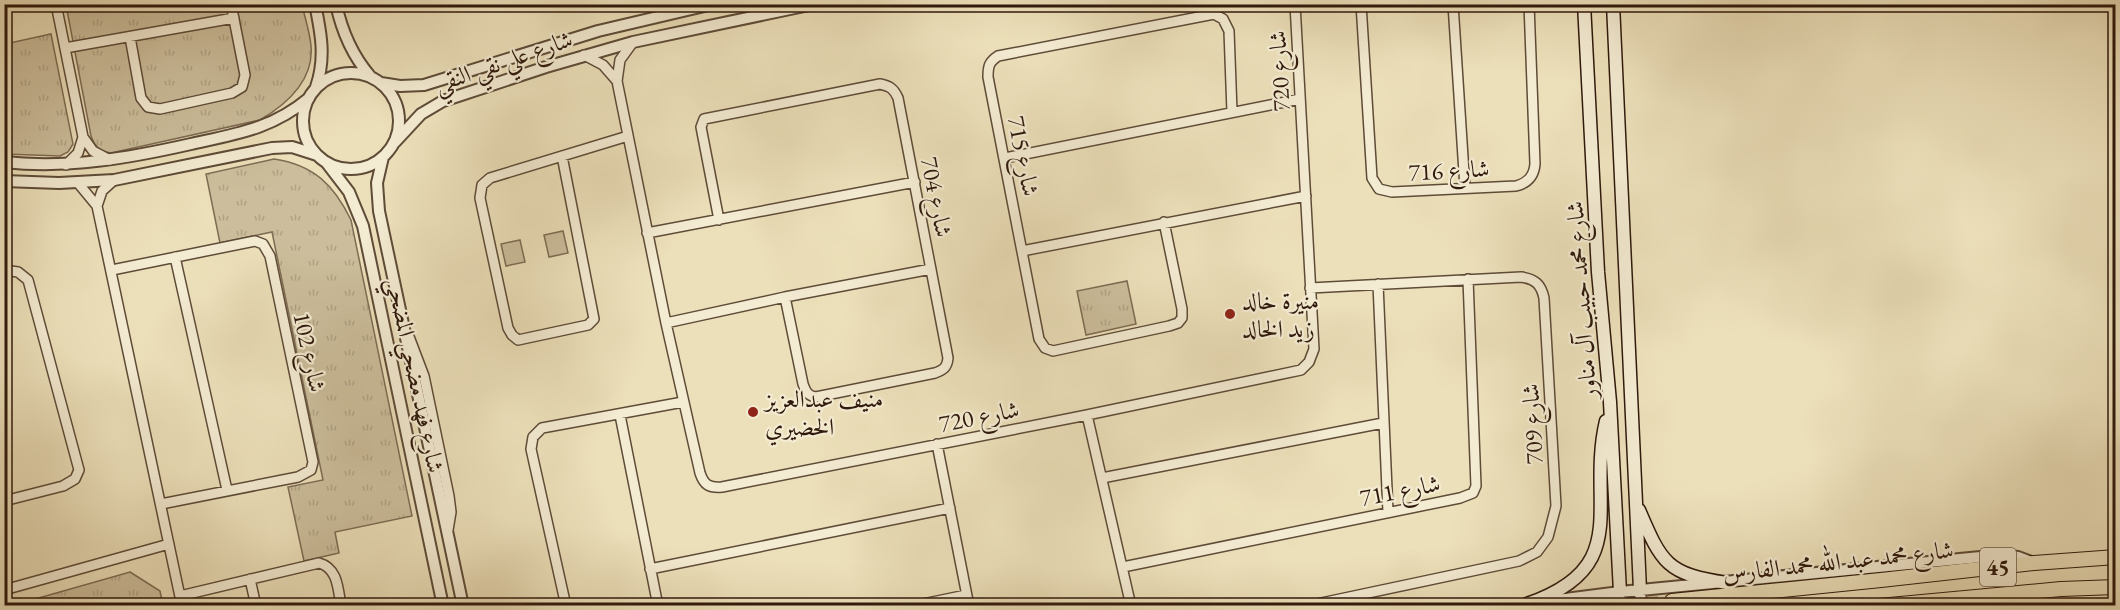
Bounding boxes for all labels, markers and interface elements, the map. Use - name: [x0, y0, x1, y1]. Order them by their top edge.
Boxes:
- street label: شارع علي نقي النقي: [430, 23, 579, 107]
- street label: شارع 720: [1261, 29, 1302, 112]
- street label: شارع 715: [996, 113, 1047, 200]
- street label: شارع 716: [1408, 152, 1491, 193]
- street label: شارع 704: [909, 154, 960, 241]
- street label: شارع محمد حبيب آل مناور: [1559, 200, 1608, 402]
- street label: شارع فهد مضحي المضحي: [372, 275, 452, 477]
- place label: منيرة خالد زيد الخالد: [1242, 285, 1319, 344]
- marker: منيرة خالد زيد الخالد: [1223, 307, 1237, 321]
- street label: شارع 102: [282, 309, 334, 396]
- street label: شارع 709: [1514, 382, 1555, 465]
- place label: منيف عبدالعزيز الخضيري: [762, 383, 883, 446]
- street label: شارع 720: [936, 393, 1023, 444]
- marker: منيف عبدالعزيز الخضيري: [746, 405, 760, 419]
- street label: شارع 711: [1357, 467, 1444, 518]
- street label: شارع محمد عبد الله محمد الفارس: [1721, 530, 1956, 594]
- road number: 45: [1980, 548, 2016, 586]

